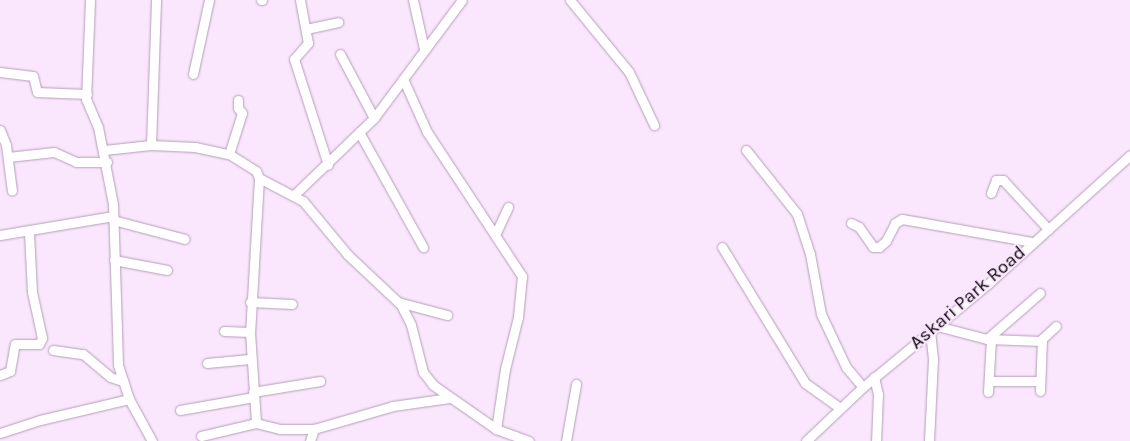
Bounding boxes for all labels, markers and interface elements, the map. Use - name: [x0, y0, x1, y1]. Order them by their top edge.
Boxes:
- street label: Askari Park Road: [905, 242, 1031, 354]

